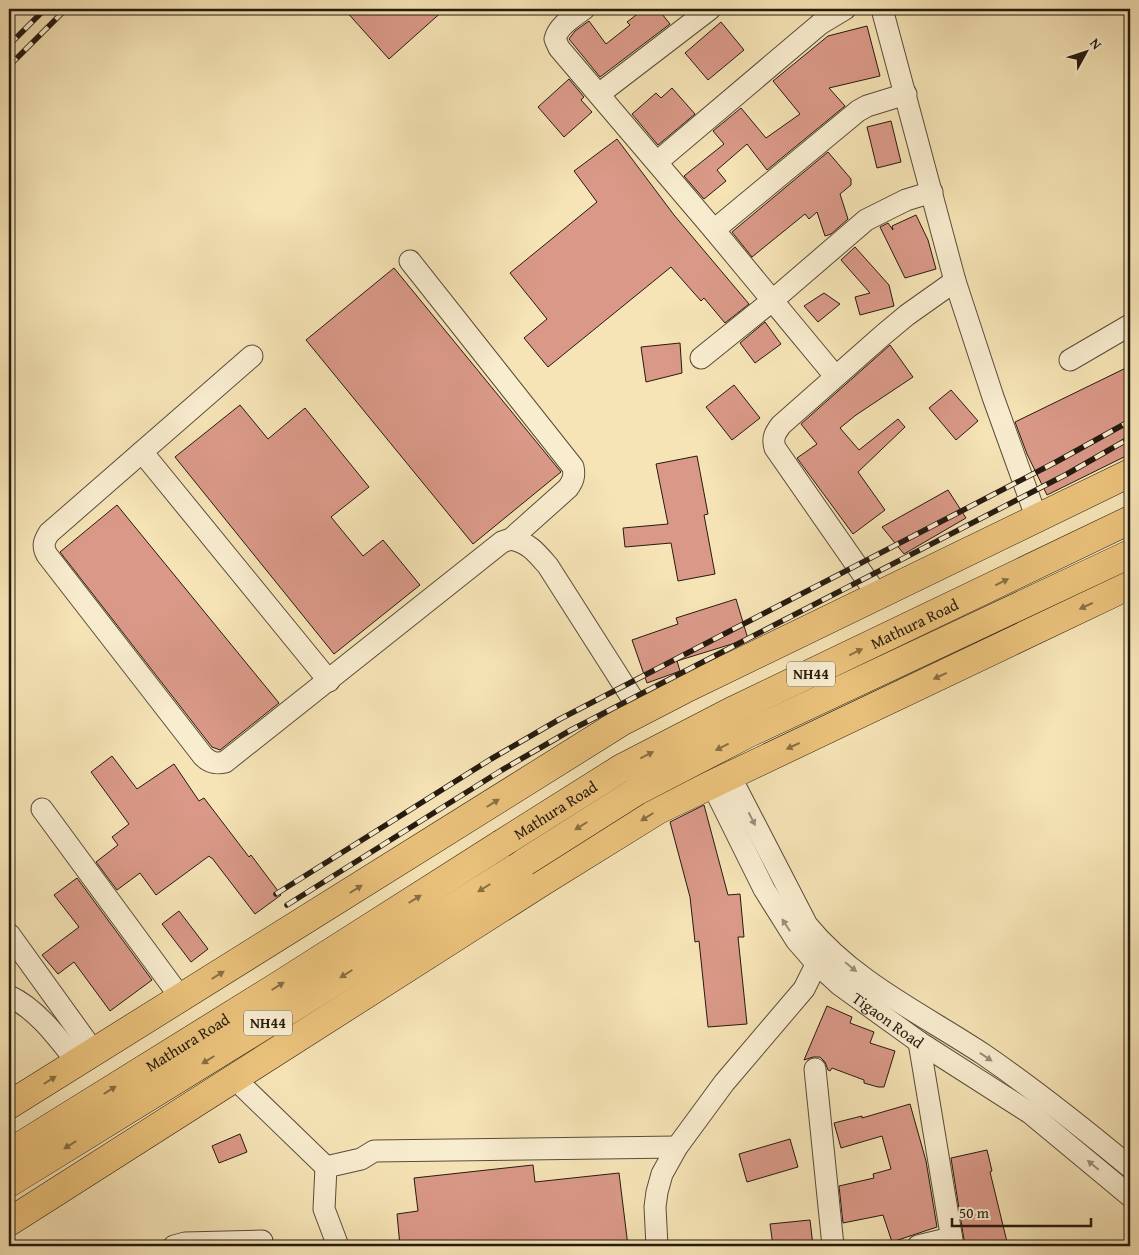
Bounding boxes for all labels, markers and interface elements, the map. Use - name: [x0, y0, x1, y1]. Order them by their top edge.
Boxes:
- north arrow: [1062, 28, 1112, 78]
- text: N: [1085, 34, 1107, 54]
- one-way arrow: [995, 578, 1009, 586]
- street label: Mathura Road: [866, 592, 963, 655]
- one-way arrow: [1079, 602, 1093, 610]
- one-way arrow: [849, 648, 863, 656]
- road number: NH44: [787, 662, 835, 686]
- one-way arrow: [932, 672, 947, 680]
- one-way arrow: [786, 742, 800, 750]
- one-way arrow: [715, 743, 730, 751]
- one-way arrow: [640, 751, 654, 759]
- street label: Mathura Road: [509, 774, 602, 845]
- one-way arrow: [487, 798, 500, 808]
- one-way arrow: [748, 812, 756, 827]
- one-way arrow: [640, 813, 653, 822]
- one-way arrow: [574, 822, 587, 831]
- one-way arrow: [477, 883, 490, 892]
- one-way arrow: [349, 885, 362, 894]
- one-way arrow: [408, 895, 421, 904]
- one-way arrow: [781, 919, 791, 932]
- one-way arrow: [845, 961, 857, 972]
- one-way arrow: [211, 970, 224, 980]
- one-way arrow: [340, 970, 353, 979]
- one-way arrow: [271, 982, 284, 991]
- street label: Tigaon Road: [848, 986, 929, 1054]
- street label: Mathura Road: [141, 1007, 234, 1077]
- road number: NH44: [244, 1010, 292, 1036]
- one-way arrow: [979, 1052, 993, 1061]
- one-way arrow: [202, 1055, 215, 1065]
- one-way arrow: [43, 1075, 57, 1084]
- one-way arrow: [103, 1086, 116, 1095]
- one-way arrow: [63, 1141, 76, 1150]
- one-way arrow: [1087, 1159, 1100, 1170]
- scale bar: [952, 1195, 1090, 1227]
- text: 50 m: [959, 1202, 990, 1223]

